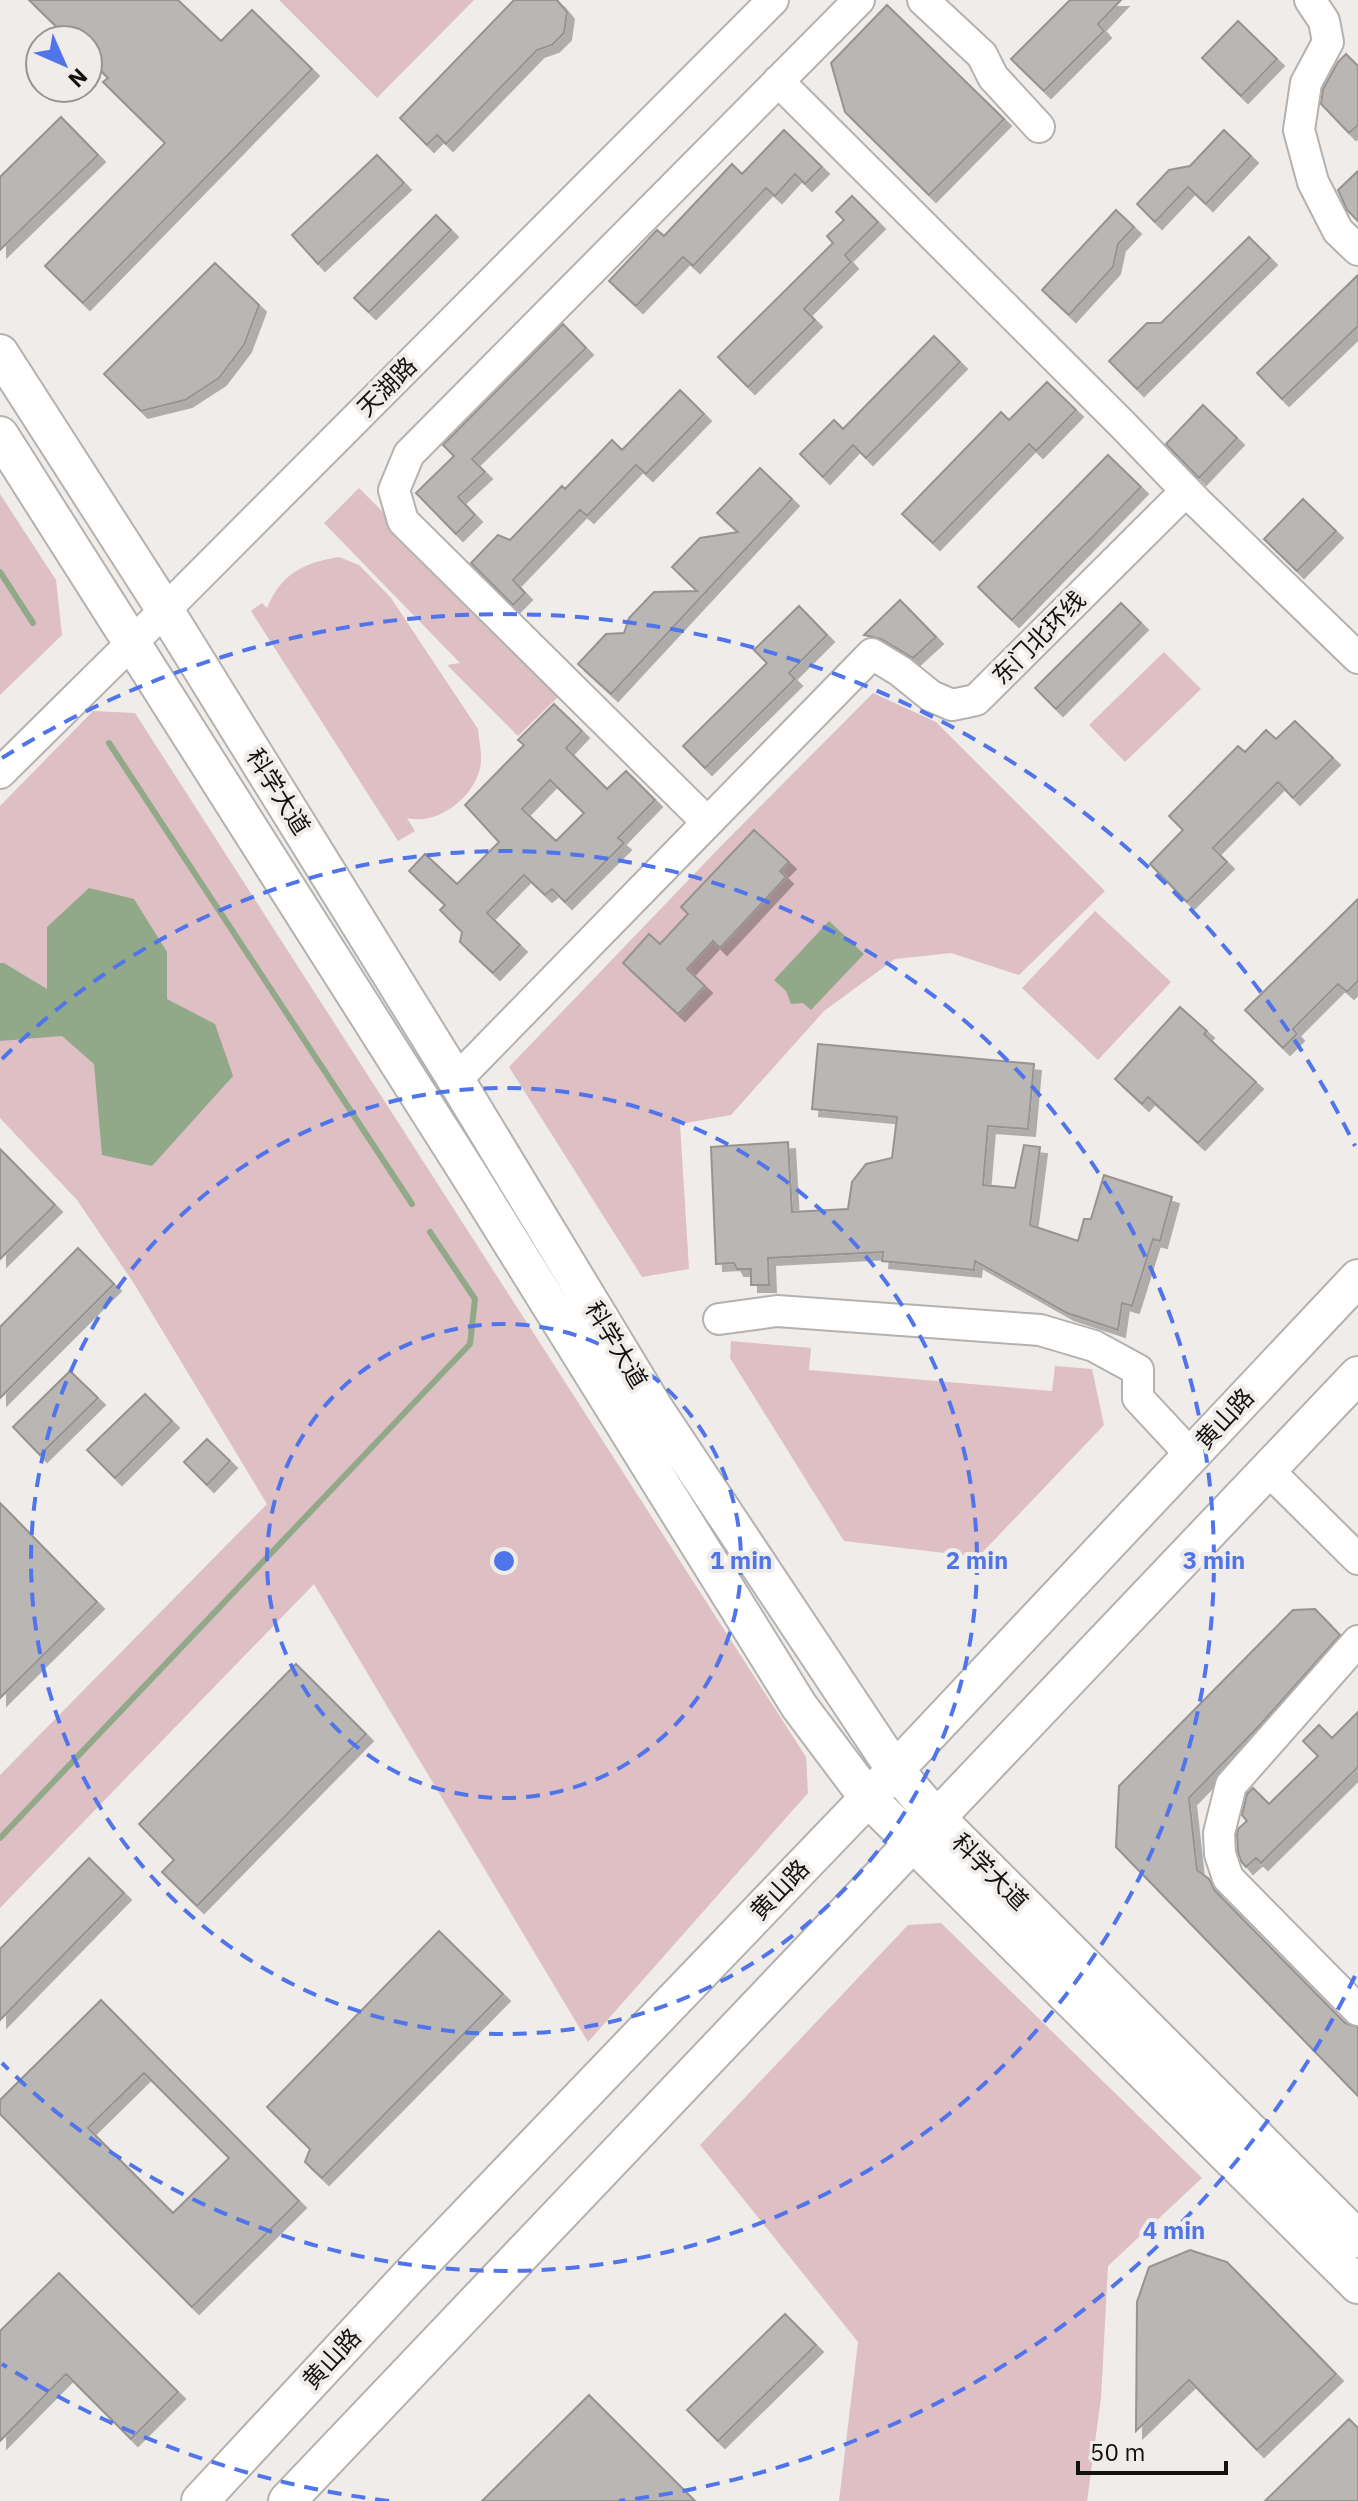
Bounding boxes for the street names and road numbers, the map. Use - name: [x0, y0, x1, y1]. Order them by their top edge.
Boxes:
- street label: 天湖路: [350, 350, 423, 423]
- street label: 东门北环线: [985, 584, 1092, 691]
- street label: 科学大道: [240, 742, 318, 841]
- street label: 科学大道: [578, 1295, 655, 1394]
- street label: 黄山路: [1188, 1381, 1261, 1456]
- street label: 科学大道: [945, 1826, 1036, 1917]
- street label: 黄山路: [743, 1852, 816, 1926]
- street label: 黄山路: [295, 2321, 368, 2396]

